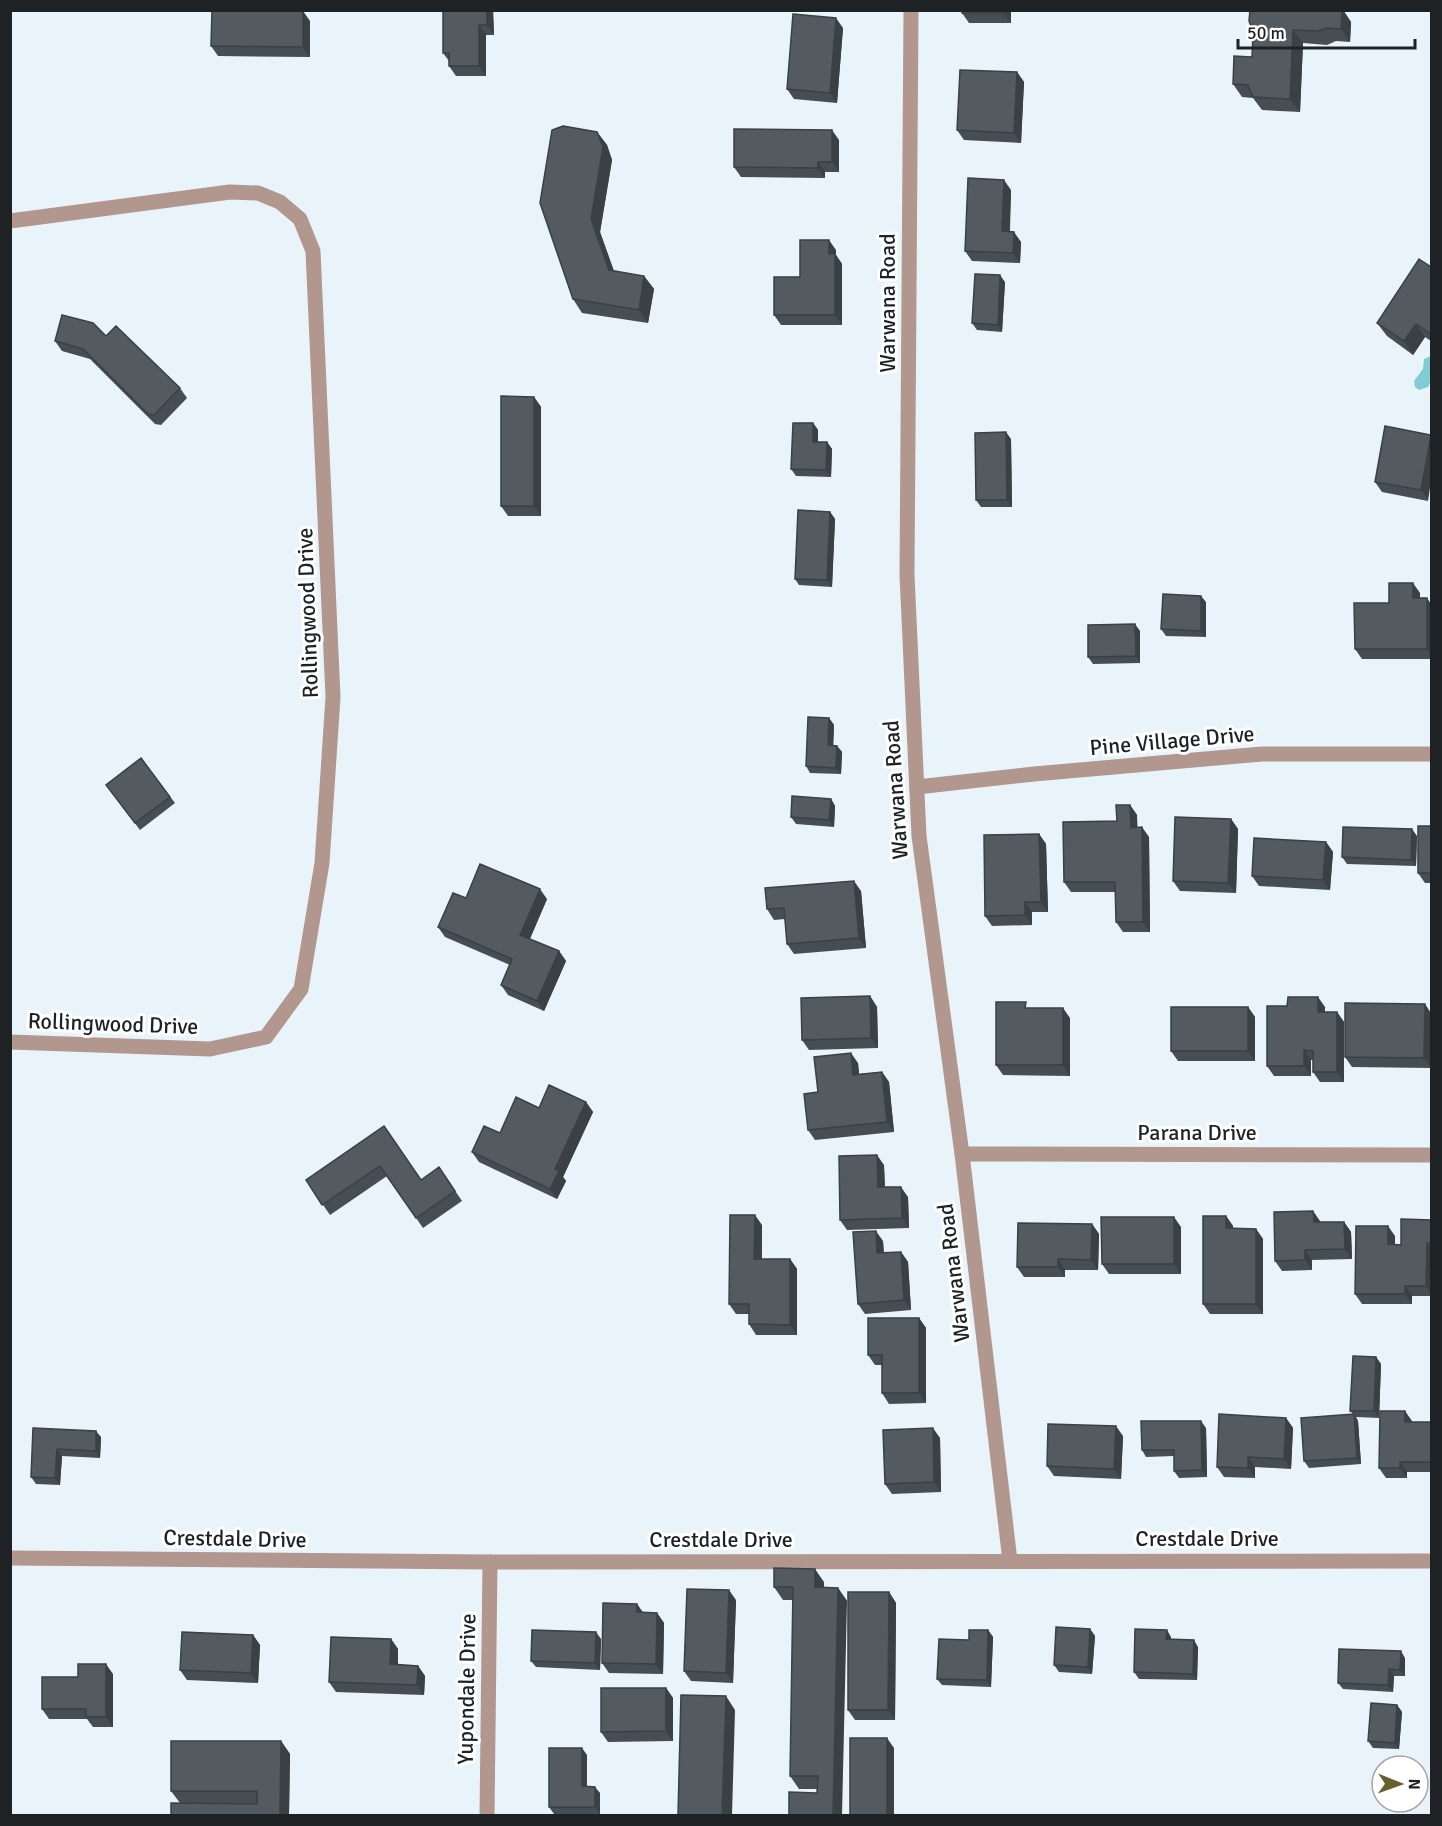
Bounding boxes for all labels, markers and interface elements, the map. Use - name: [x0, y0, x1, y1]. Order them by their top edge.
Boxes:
- scale bar: [1238, 12, 1415, 50]
- text: 50 m: [1247, 22, 1285, 44]
- street label: Warwana Road: [874, 233, 901, 373]
- street label: Rollingwood Drive: [291, 527, 324, 699]
- street label: Warwana Road: [877, 719, 914, 861]
- street label: Pine Village Drive: [1089, 720, 1256, 761]
- street label: Rollingwood Drive: [27, 1007, 199, 1040]
- street label: Parana Drive: [1137, 1119, 1257, 1146]
- street label: Warwana Road: [932, 1202, 975, 1344]
- street label: Crestdale Drive: [163, 1524, 307, 1553]
- street label: Crestdale Drive: [1135, 1525, 1279, 1552]
- street label: Crestdale Drive: [649, 1526, 793, 1553]
- street label: Yupondale Drive: [452, 1613, 481, 1765]
- north arrow: [1370, 1754, 1430, 1814]
- text: N: [1404, 1779, 1424, 1790]

